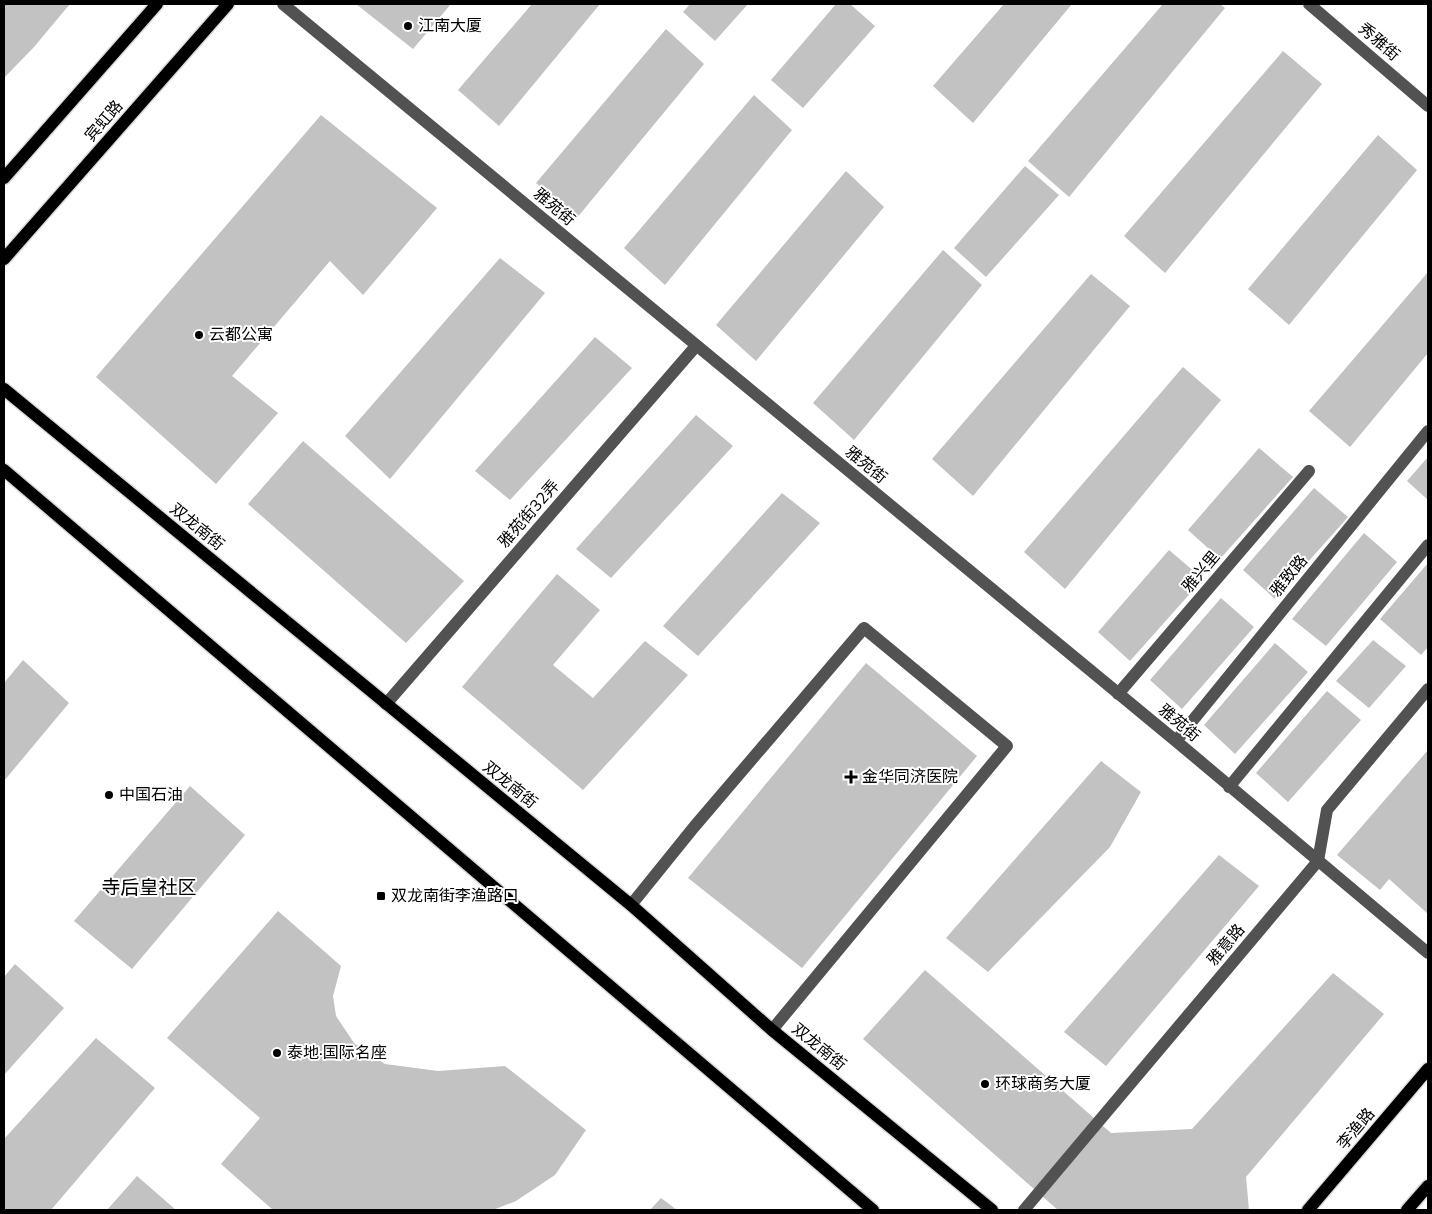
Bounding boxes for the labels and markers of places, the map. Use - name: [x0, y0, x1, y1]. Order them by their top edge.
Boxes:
- place label: 江南大厦: [418, 15, 482, 37]
- marker: 江南大厦: [402, 20, 414, 32]
- place label: 云都公寓: [209, 324, 273, 346]
- marker: 云都公寓: [193, 329, 205, 341]
- place label: 金华同济医院: [862, 766, 958, 788]
- marker: 金华同济医院: [844, 770, 858, 784]
- place label: 中国石油: [119, 784, 183, 806]
- marker: 中国石油: [103, 789, 115, 801]
- place label: 双龙南街李渔路口: [391, 885, 519, 907]
- marker: 双龙南街李渔路口: [375, 890, 387, 902]
- place label: 泰地·国际名座: [287, 1042, 387, 1064]
- marker: 泰地·国际名座: [271, 1047, 283, 1059]
- place label: 环球商务大厦: [995, 1073, 1091, 1095]
- marker: 环球商务大厦: [979, 1078, 991, 1090]

